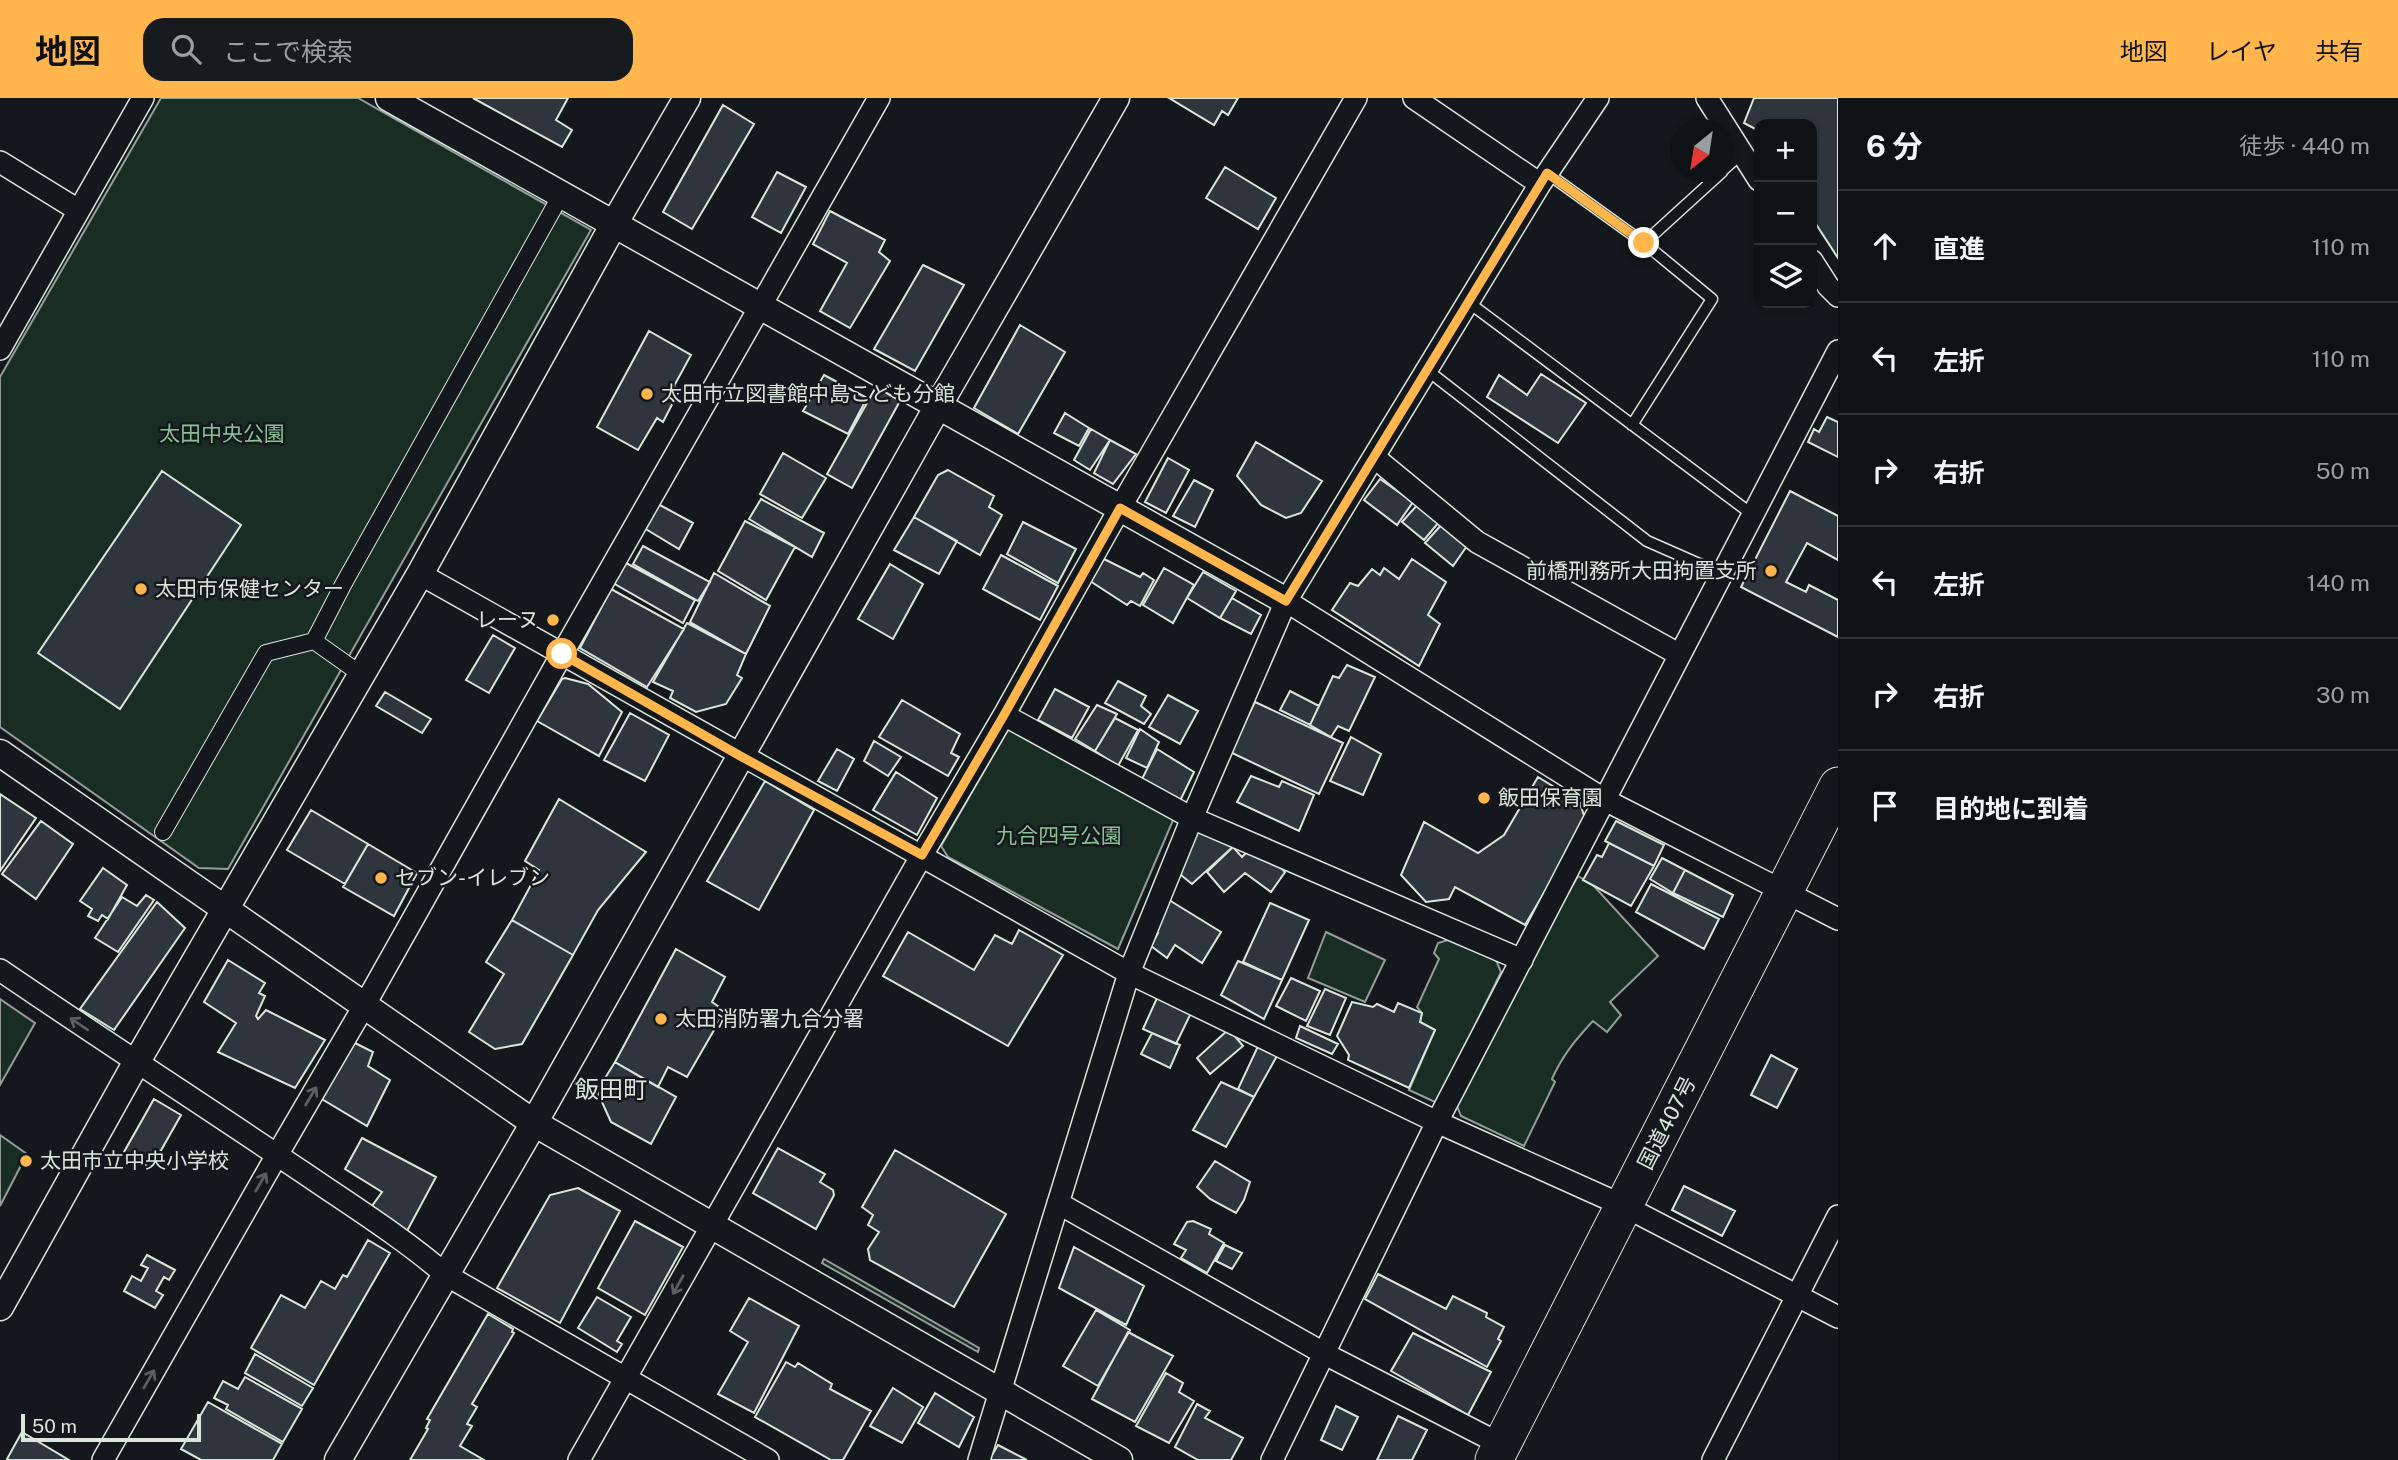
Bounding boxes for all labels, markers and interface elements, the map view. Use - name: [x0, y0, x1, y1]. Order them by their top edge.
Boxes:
- search box: [143, 18, 633, 81]
- icon: search: [167, 30, 205, 68]
- text: 地図: [35, 32, 101, 70]
- text: ここで検索: [223, 36, 353, 67]
- text: 地図: [2120, 37, 2168, 65]
- text: レイヤ: [2206, 37, 2277, 65]
- text: 共有: [2315, 37, 2363, 65]
- north arrow: [1670, 119, 1733, 182]
- map controls: [1754, 119, 1817, 308]
- button: +: [1754, 119, 1817, 182]
- text: 6 分: [1866, 128, 1923, 164]
- text: 徒歩 · 440 m: [2239, 132, 2370, 159]
- button: −: [1754, 182, 1817, 245]
- route end: [1628, 227, 1659, 258]
- icon: ahead: [1866, 227, 1904, 265]
- text: 直進: [1933, 233, 1985, 264]
- text: 110 m: [2312, 233, 2370, 260]
- button: layers: [1754, 245, 1817, 308]
- icon: left: [1866, 339, 1904, 377]
- text: 左折: [1933, 345, 1985, 376]
- text: 110 m: [2312, 345, 2370, 372]
- place label: 太田市立図書館中島こども分館: [661, 381, 955, 406]
- marker: 太田市立図書館中島こども分館: [639, 386, 655, 402]
- park label: 太田中央公園: [159, 421, 285, 446]
- icon: right: [1866, 451, 1904, 489]
- text: 右折: [1933, 457, 1985, 488]
- text: 50 m: [2316, 457, 2370, 484]
- place label: 前橋刑務所大田拘置支所: [1526, 558, 1757, 583]
- marker: 前橋刑務所大田拘置支所: [1763, 563, 1779, 579]
- icon: left: [1866, 563, 1904, 601]
- text: 左折: [1933, 569, 1985, 600]
- text: 140 m: [2307, 569, 2370, 596]
- place label: 太田市保健センター: [155, 576, 344, 601]
- marker: 太田市保健センター: [133, 581, 149, 597]
- place label: レーヌ: [476, 607, 539, 632]
- marker: レーヌ: [545, 612, 561, 628]
- route start: [546, 638, 577, 669]
- icon: right: [1866, 675, 1904, 713]
- text: 右折: [1933, 681, 1985, 712]
- text: 30 m: [2316, 681, 2370, 708]
- place label: 飯田保育園: [1498, 785, 1603, 810]
- icon: arrive: [1866, 787, 1904, 825]
- marker: 飯田保育園: [1476, 790, 1492, 806]
- text: 目的地に到着: [1933, 793, 2089, 824]
- park label: 九合四号公園: [996, 823, 1122, 848]
- place label: セブン-イレブン: [395, 865, 550, 890]
- marker: セブン-イレブン: [373, 870, 389, 886]
- place label: 太田消防署九合分署: [675, 1006, 864, 1031]
- marker: 太田消防署九合分署: [653, 1011, 669, 1027]
- one-way arrow: [70, 1017, 89, 1031]
- street label: 国道407号: [1632, 1072, 1701, 1174]
- district label: 飯田町: [575, 1075, 647, 1103]
- one-way arrow: [304, 1086, 318, 1106]
- place label: 太田市立中央小学校: [40, 1148, 229, 1173]
- marker: 太田市立中央小学校: [18, 1153, 34, 1169]
- one-way arrow: [254, 1172, 268, 1192]
- one-way arrow: [671, 1275, 685, 1295]
- one-way arrow: [142, 1370, 156, 1390]
- scale bar: [21, 1411, 201, 1443]
- text: 50 m: [32, 1415, 77, 1437]

